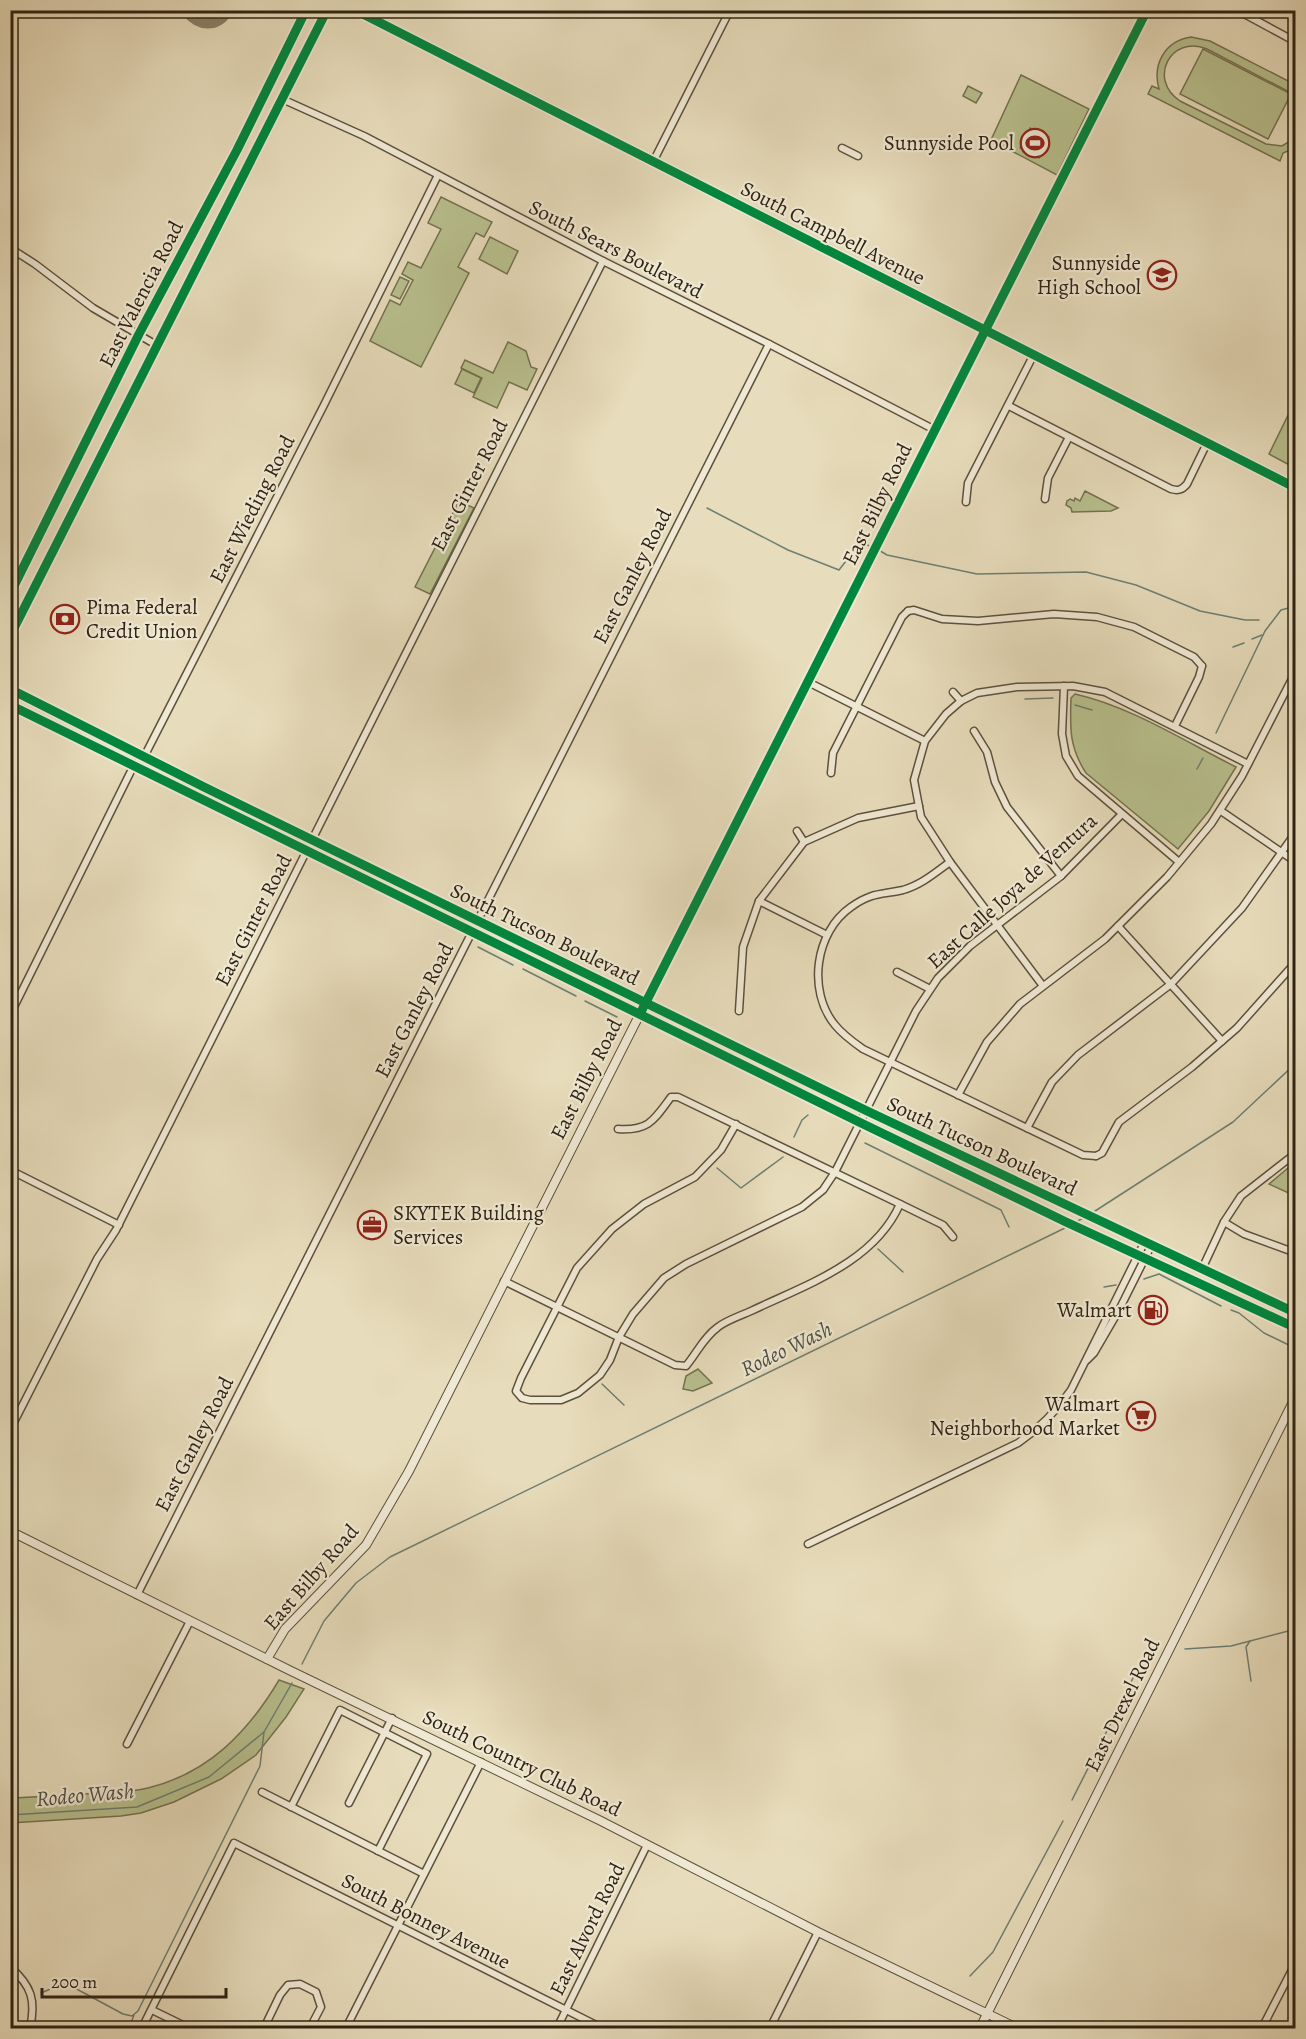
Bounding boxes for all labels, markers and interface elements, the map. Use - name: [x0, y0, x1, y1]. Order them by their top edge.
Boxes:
- sports icon: Sunnyside Pool: [1019, 127, 1051, 159]
- place label: Sunnyside Pool: [884, 129, 1014, 157]
- street label: South Campbell Avenue: [736, 174, 930, 292]
- street label: South Sears Boulevard: [524, 193, 709, 305]
- street label: East Valencia Road: [92, 215, 190, 372]
- place label: Sunnyside High School: [1037, 249, 1141, 301]
- school or university icon: Sunnyside High School: [1146, 259, 1178, 291]
- street label: East Ginter Road: [424, 414, 515, 556]
- street label: East Wieding Road: [203, 430, 302, 588]
- street label: East Bilby Road: [835, 438, 919, 570]
- street label: East Ganley Road: [586, 503, 678, 648]
- place label: Pima Federal Credit Union: [86, 593, 198, 645]
- bank icon: Pima Federal Credit Union: [49, 603, 81, 635]
- street label: East Calle Joya de Ventura: [921, 807, 1103, 975]
- street label: East Ginter Road: [208, 849, 299, 991]
- street label: South Tucson Boulevard: [446, 876, 645, 992]
- street label: East Ganley Road: [368, 937, 460, 1082]
- street label: East Bilby Road: [544, 1013, 629, 1144]
- street label: South Tucson Boulevard: [882, 1090, 1082, 1203]
- place label: SKYTEK Building Services: [393, 1199, 544, 1251]
- office icon: SKYTEK Building Services: [356, 1209, 388, 1241]
- fuel station icon: Walmart: [1137, 1294, 1169, 1326]
- place label: Walmart: [1056, 1296, 1132, 1324]
- water label: Rodeo Wash: [736, 1314, 837, 1384]
- street label: East Ganley Road: [148, 1371, 240, 1516]
- place label: Walmart Neighborhood Market: [930, 1390, 1120, 1442]
- supermarket icon: Walmart Neighborhood Market: [1125, 1400, 1157, 1432]
- street label: East Bilby Road: [257, 1517, 365, 1636]
- street label: East Drexel Road: [1078, 1633, 1167, 1776]
- street label: South Country Club Road: [418, 1703, 627, 1824]
- water label: Rodeo Wash: [35, 1776, 135, 1814]
- street label: East Alvord Road: [543, 1857, 632, 2000]
- street label: South Bonney Avenue: [337, 1866, 515, 1976]
- scale bar: [42, 1961, 226, 1999]
- text: 200 m: [51, 1970, 97, 1994]

